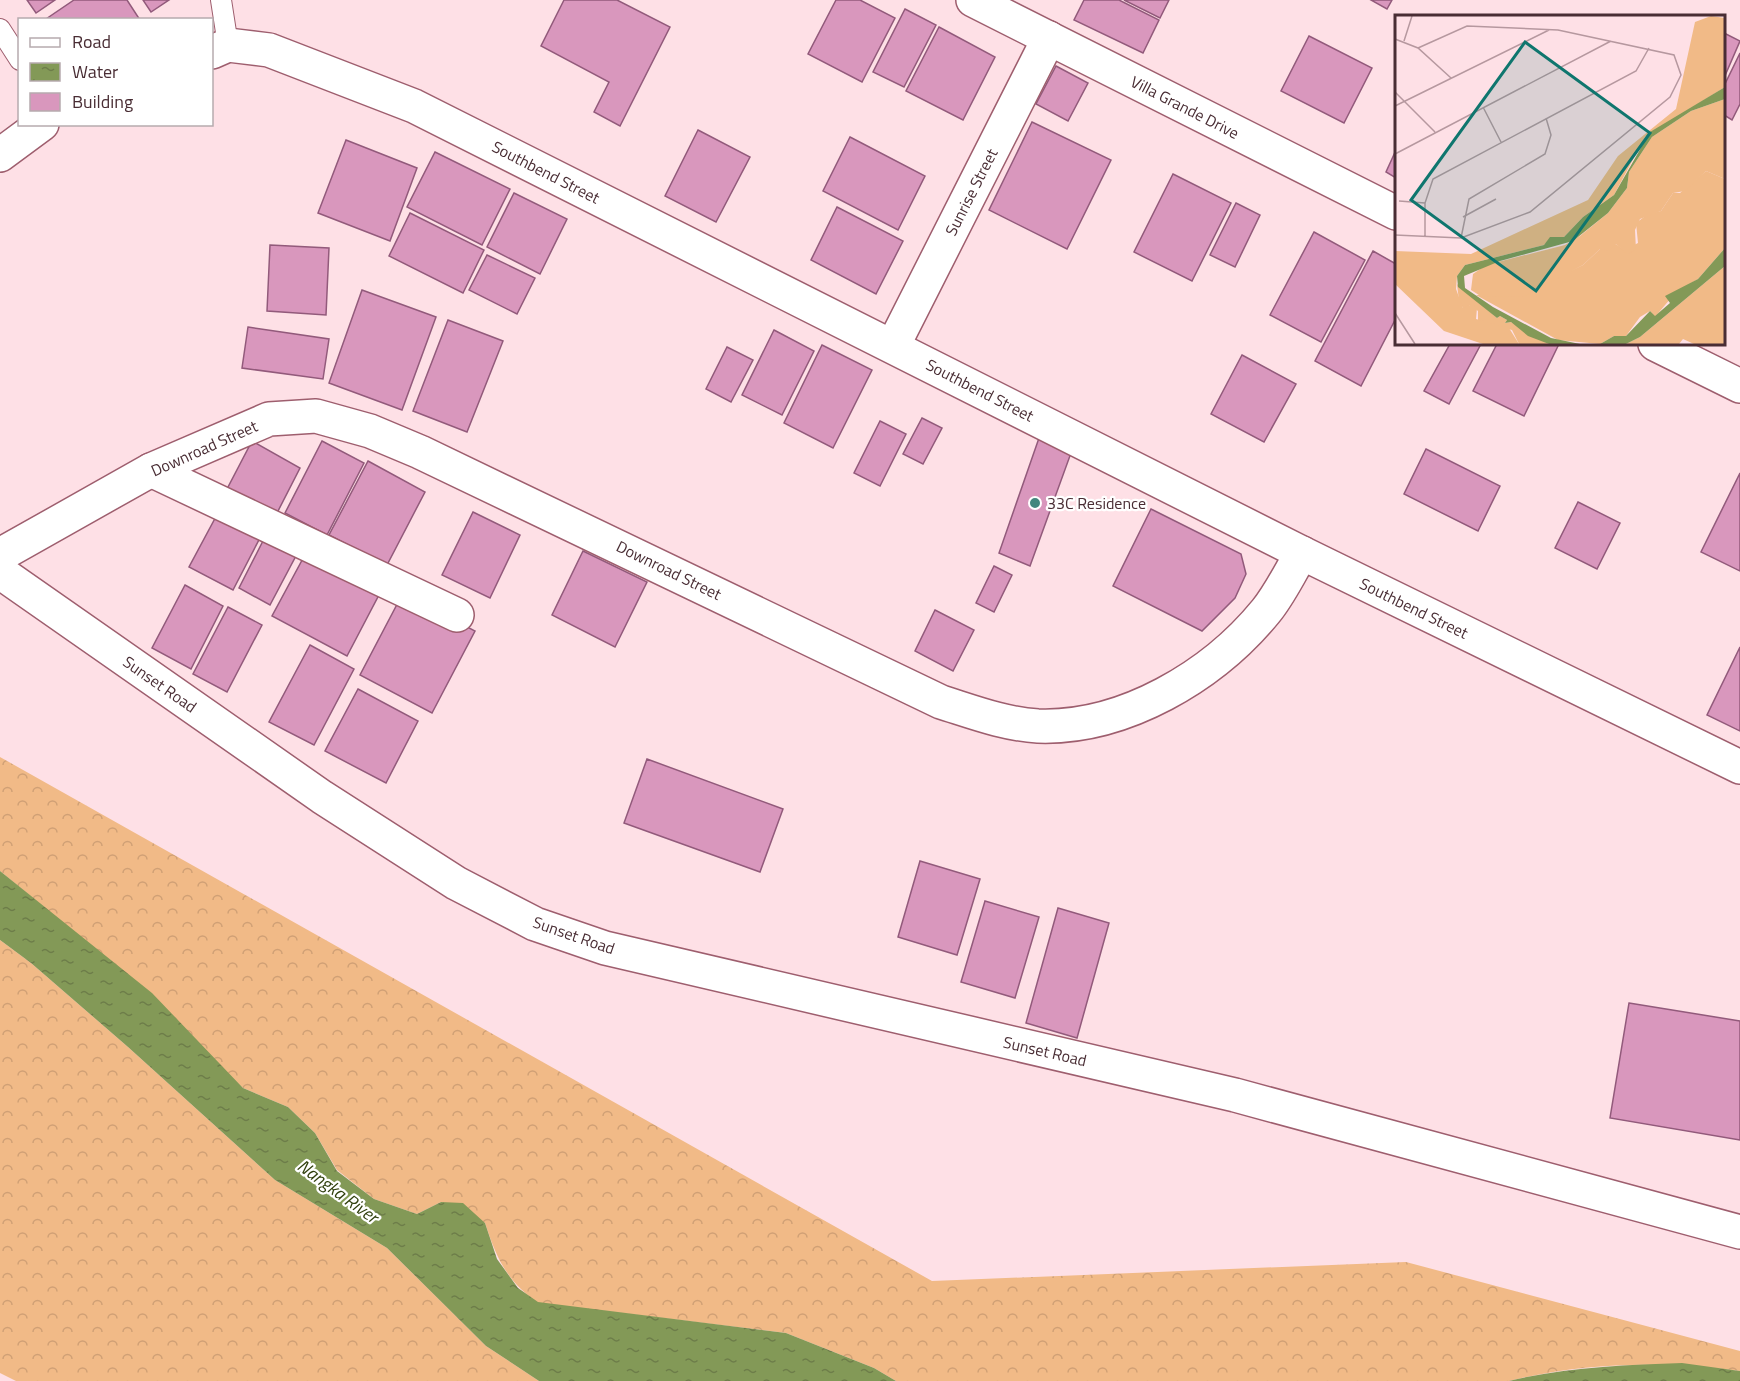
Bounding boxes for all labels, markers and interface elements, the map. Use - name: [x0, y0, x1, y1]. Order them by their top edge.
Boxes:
- inset map: [1395, 15, 1725, 345]
- legend: [18, 18, 213, 126]
- text: Road: [72, 28, 111, 55]
- text: Water: [72, 58, 118, 85]
- street label: Villa Grande Drive: [1127, 69, 1243, 145]
- text: Building: [72, 88, 133, 115]
- street label: Southbend Street: [488, 134, 604, 210]
- street label: Sunrise Street: [939, 144, 1003, 240]
- street label: Southbend Street: [922, 352, 1038, 428]
- street label: Downroad Street: [147, 414, 262, 482]
- place label: 33C Residence: [1047, 491, 1146, 515]
- marker: 33C Residence: [1028, 496, 1042, 510]
- street label: Downroad Street: [612, 534, 726, 606]
- street label: Southbend Street: [1356, 571, 1473, 645]
- street label: Sunset Road: [118, 650, 202, 718]
- street label: Sunset Road: [530, 910, 618, 960]
- street label: Sunset Road: [1001, 1030, 1089, 1072]
- water label: Nangka River: [292, 1152, 386, 1231]

